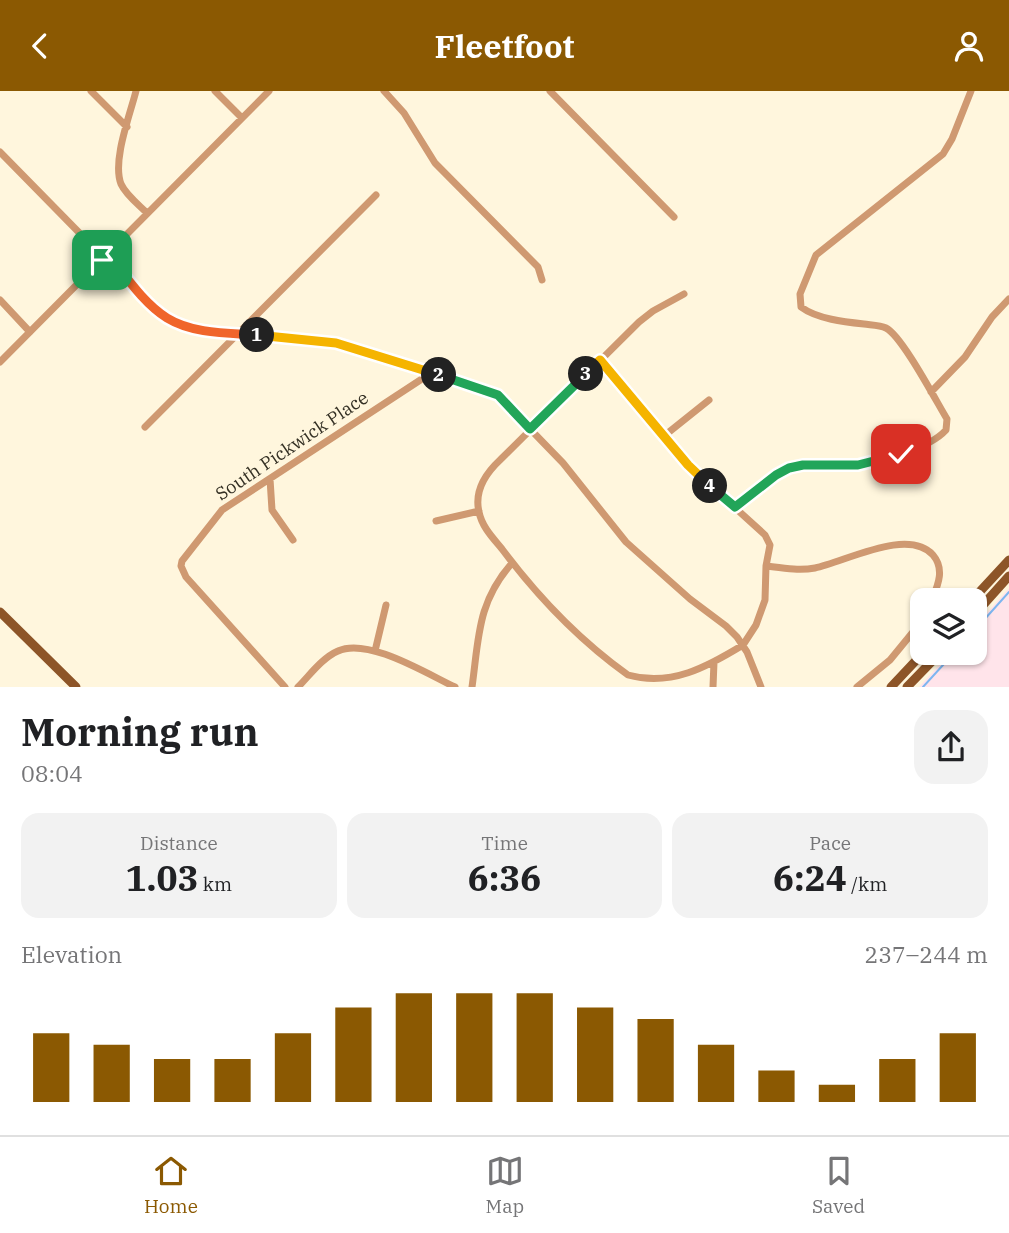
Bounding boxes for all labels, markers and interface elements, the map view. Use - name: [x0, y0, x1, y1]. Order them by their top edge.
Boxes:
- text: Fleetfoot: [434, 25, 575, 67]
- icon: back: [21, 27, 59, 65]
- icon: person: [950, 27, 988, 65]
- pin: [72, 230, 132, 290]
- icon: arrive: [83, 241, 121, 279]
- pin: 1: [240, 317, 274, 353]
- text: 1: [251, 322, 262, 346]
- pin: 2: [422, 357, 457, 393]
- pin: 3: [568, 357, 604, 391]
- text: 3: [580, 361, 591, 385]
- text: 2: [433, 362, 444, 386]
- street label: South Pickwick Place: [211, 386, 372, 505]
- pin: [871, 424, 931, 484]
- icon: check: [882, 435, 920, 473]
- pin: 4: [692, 469, 728, 503]
- text: 4: [704, 473, 715, 497]
- map controls: [910, 588, 987, 665]
- button: layers: [910, 588, 987, 665]
- text: Morning run: [21, 707, 259, 756]
- button: share: [914, 710, 988, 784]
- text: 08:04: [21, 758, 83, 788]
- text: Distance: [140, 831, 218, 855]
- text: Time: [481, 831, 528, 855]
- text: Pace: [809, 831, 851, 855]
- text: 1.03: [126, 855, 198, 901]
- text: 6:36: [468, 855, 541, 901]
- text: 6:24: [773, 855, 847, 901]
- text: km: [198, 872, 232, 896]
- text: /km: [847, 872, 887, 896]
- text: Elevation: [21, 939, 122, 969]
- text: 237–244 m: [864, 939, 988, 969]
- tab: Home: [144, 1152, 198, 1218]
- tab: Map: [486, 1152, 524, 1218]
- tab: Saved: [812, 1152, 865, 1218]

